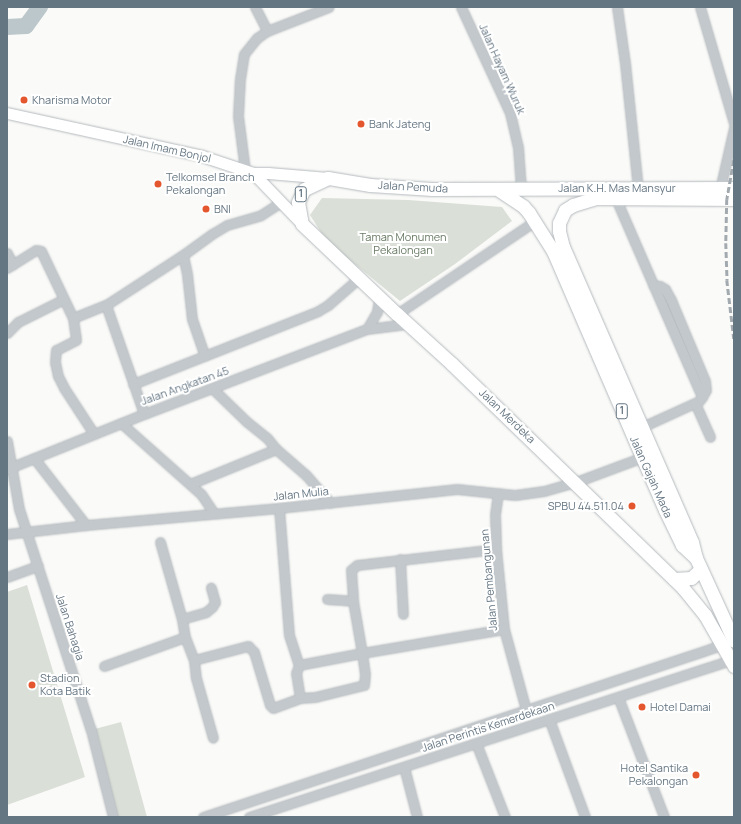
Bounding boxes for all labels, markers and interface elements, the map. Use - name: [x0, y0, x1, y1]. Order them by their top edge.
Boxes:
- street label: Jalan Hayam Wuruk: [476, 22, 528, 116]
- place label: Kharisma Motor: [32, 93, 112, 107]
- marker: Kharisma Motor: [19, 95, 29, 105]
- place label: Bank Jateng: [369, 117, 431, 131]
- marker: Bank Jateng: [356, 119, 366, 129]
- street label: Jalan Imam Bonjol: [122, 132, 212, 166]
- place label: Telkomsel Branch Pekalongan: [166, 171, 255, 197]
- marker: Telkomsel Branch Pekalongan: [153, 179, 163, 189]
- street label: Jalan Pemuda: [378, 179, 448, 195]
- street label: Jalan K.H. Mas Mansyur: [558, 181, 676, 195]
- road number: 1: [294, 186, 308, 202]
- place label: BNI: [214, 202, 231, 216]
- marker: BNI: [201, 204, 211, 214]
- park label: Taman Monumen Pekalongan: [360, 231, 446, 257]
- street label: Jalan Angkatan 45: [139, 364, 231, 408]
- street label: Jalan Merdeka: [476, 386, 538, 446]
- road number: 1: [615, 403, 629, 419]
- street label: Jalan Gajah Mada: [627, 434, 675, 520]
- street label: Jalan Mulia: [273, 485, 329, 503]
- place label: SPBU 44.511.04: [548, 499, 624, 513]
- marker: SPBU 44.511.04: [627, 501, 637, 511]
- street label: Jalan Pembangunan: [478, 529, 500, 631]
- street label: Jalan Bahagia: [53, 592, 87, 662]
- place label: Stadion Kota Batik: [40, 672, 91, 698]
- marker: Stadion Kota Batik: [27, 680, 37, 690]
- street label: Jalan Perintis Kemerdekaan: [420, 699, 556, 755]
- place label: Hotel Damai: [650, 700, 711, 714]
- marker: Hotel Damai: [637, 702, 647, 712]
- place label: Hotel Santika Pekalongan: [621, 762, 688, 788]
- marker: Hotel Santika Pekalongan: [691, 770, 701, 780]

